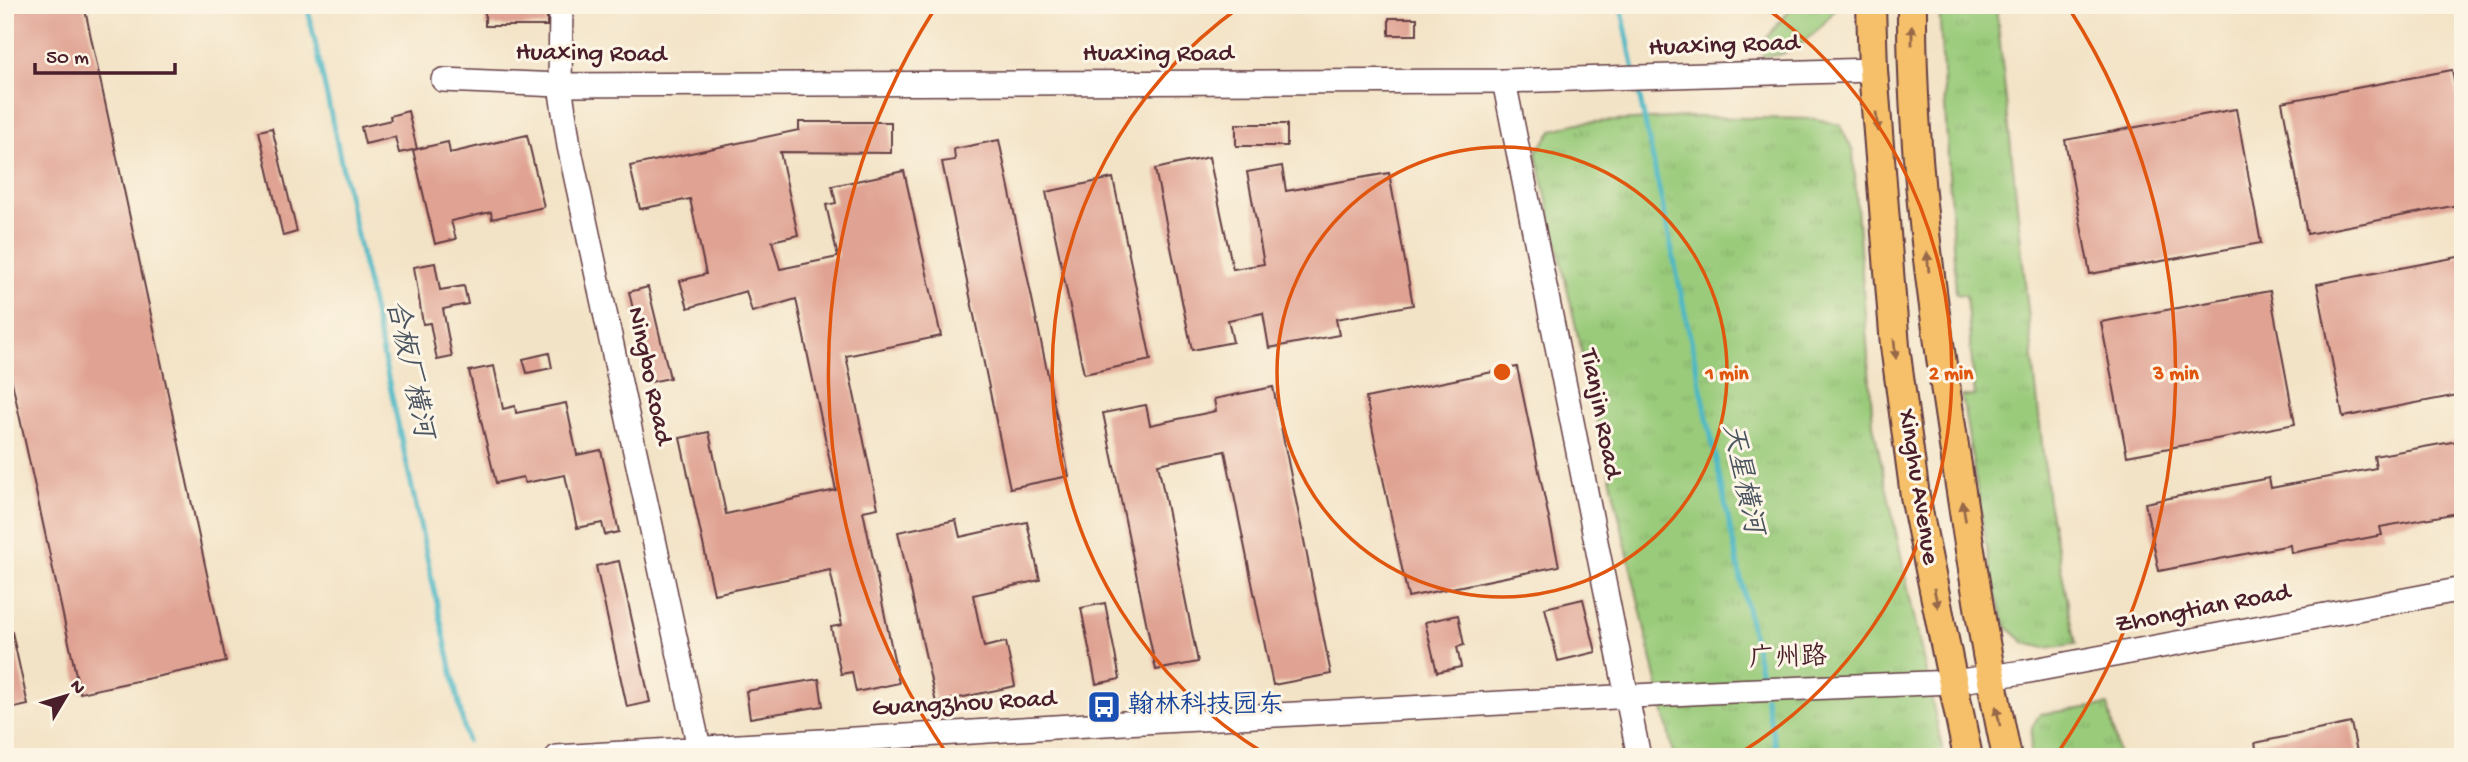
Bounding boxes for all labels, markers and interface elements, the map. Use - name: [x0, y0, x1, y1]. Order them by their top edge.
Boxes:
- one-way arrow: [1906, 24, 1918, 46]
- street label: Huaxing Road: [1648, 29, 1802, 65]
- scale bar: [35, 32, 175, 76]
- street label: Huaxing Road: [515, 38, 668, 72]
- street label: Huaxing Road: [1083, 40, 1235, 71]
- text: 50 m: [46, 47, 89, 72]
- one-way arrow: [1872, 112, 1883, 134]
- one-way arrow: [1922, 251, 1933, 273]
- water label: 合板厂横河: [377, 297, 441, 445]
- street label: Ningbo Road: [618, 304, 678, 449]
- one-way arrow: [1890, 338, 1901, 360]
- street label: Tianjin Road: [1571, 345, 1627, 483]
- centre of rings: [1490, 360, 1514, 384]
- text: 1 min: [1705, 363, 1749, 388]
- text: 2 min: [1929, 363, 1974, 388]
- text: 3 min: [2152, 363, 2200, 388]
- street label: Xinghu Avenue: [1889, 406, 1945, 568]
- water label: 天星横河: [1713, 421, 1771, 541]
- one-way arrow: [1958, 500, 1969, 522]
- street label: Zhongtian Road: [2113, 578, 2295, 642]
- one-way arrow: [1931, 587, 1942, 609]
- street label: 广州路: [1748, 641, 1828, 677]
- north arrow: [32, 660, 102, 730]
- text: N: [64, 676, 90, 700]
- street label: Guangzhou Road: [871, 685, 1059, 725]
- bus stop icon: 翰林科技园东: [1085, 688, 1123, 726]
- place label: 翰林科技园东: [1128, 690, 1284, 723]
- one-way arrow: [1992, 705, 2003, 727]

